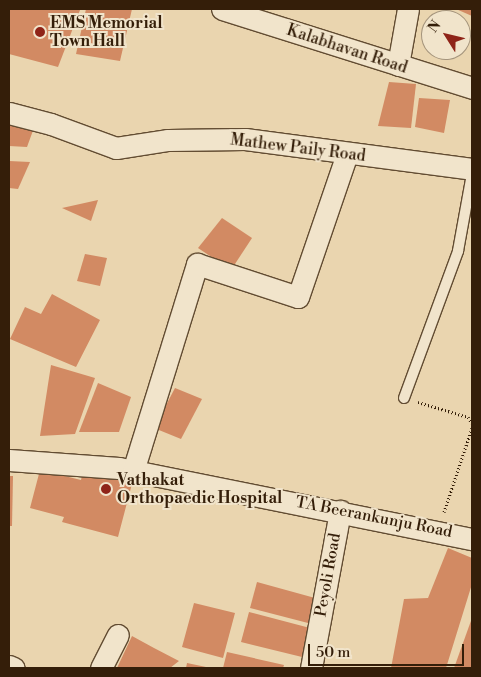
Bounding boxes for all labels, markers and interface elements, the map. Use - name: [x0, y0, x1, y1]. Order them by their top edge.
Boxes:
- north arrow: [421, 10, 471, 60]
- place label: EMS Memorial Town Hall: [50, 13, 162, 51]
- text: N: [424, 17, 445, 37]
- street label: Kalabhavan Road: [284, 20, 410, 78]
- marker: EMS Memorial Town Hall: [34, 26, 46, 38]
- street label: Mathew Paily Road: [229, 130, 367, 166]
- place label: Vathakat Orthopaedic Hospital: [117, 470, 282, 508]
- marker: Vathakat Orthopaedic Hospital: [99, 482, 113, 496]
- street label: TA Beerankunju Road: [294, 492, 454, 542]
- street label: Peyoli Road: [311, 532, 345, 618]
- scale bar: [311, 634, 467, 666]
- text: 50 m: [316, 643, 350, 662]

